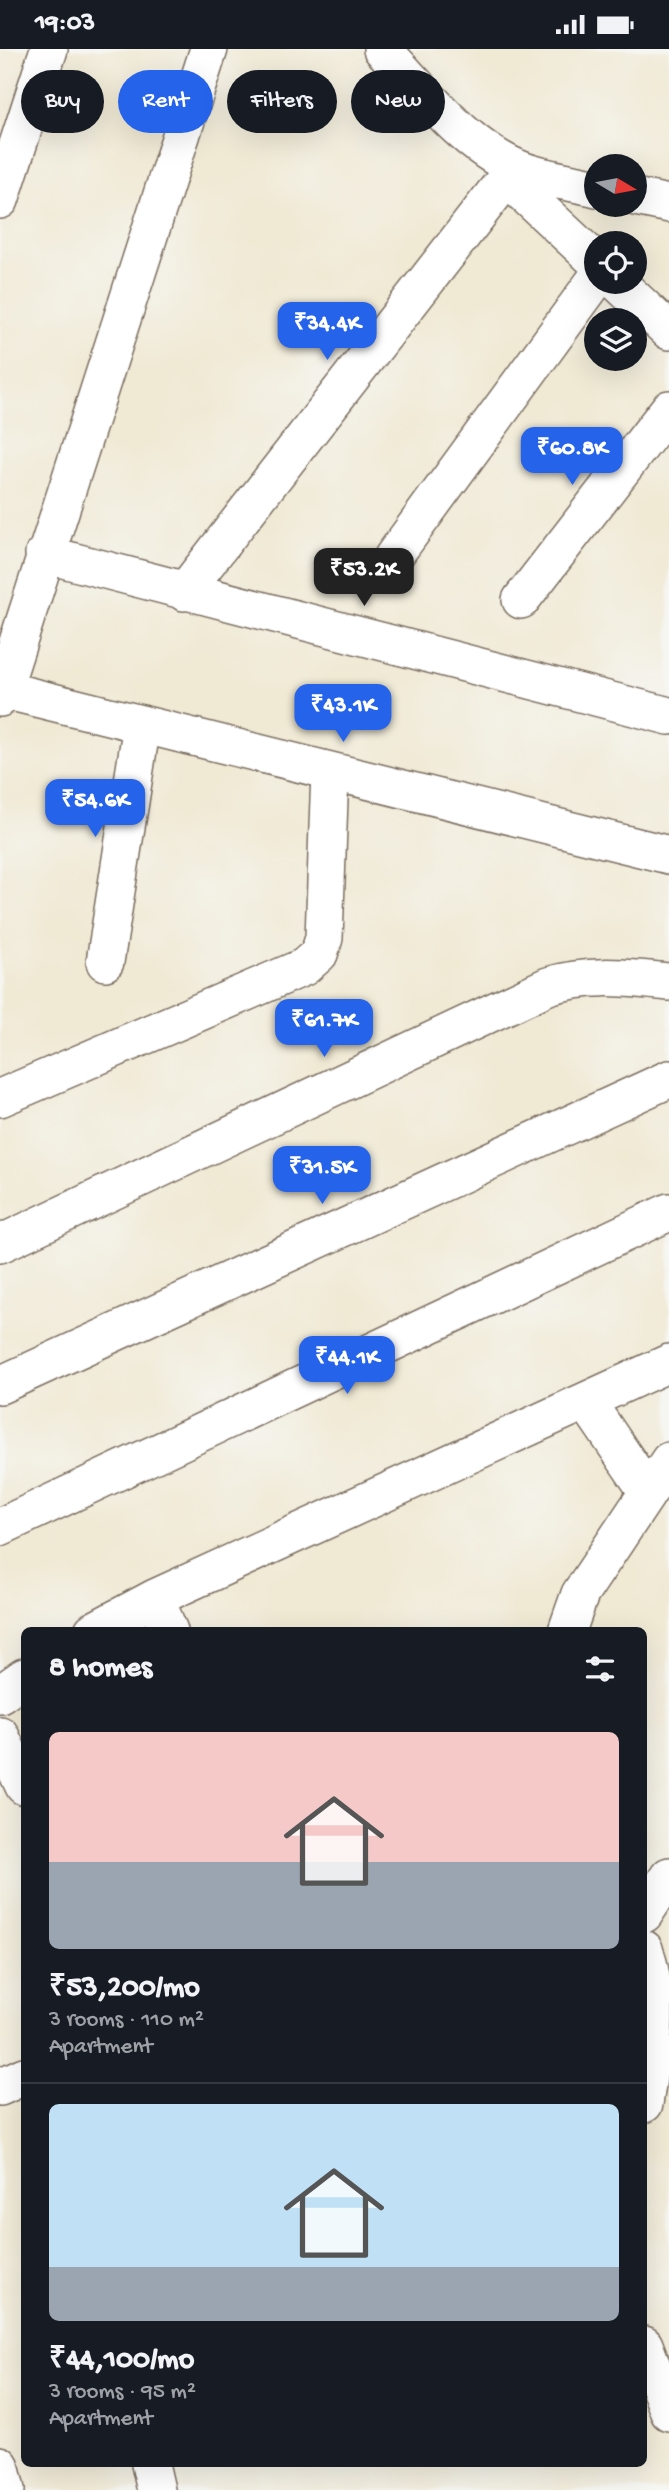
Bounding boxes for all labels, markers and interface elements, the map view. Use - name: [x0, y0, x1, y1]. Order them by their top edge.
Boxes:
- text: 19:03: [35, 9, 95, 40]
- chip: Buy: [21, 70, 104, 133]
- chip: Rent: [118, 70, 213, 133]
- chip: Filters: [227, 70, 337, 133]
- chip: New: [351, 70, 445, 133]
- north arrow: [584, 154, 648, 217]
- map controls: [584, 154, 647, 371]
- button: locate: [584, 231, 647, 294]
- pin: ₹34.4K: [270, 303, 384, 362]
- button: layers: [584, 308, 647, 371]
- text: ₹34.4K: [294, 311, 360, 338]
- pin: ₹60.8K: [515, 427, 629, 487]
- text: ₹60.8K: [537, 436, 607, 463]
- pin: ₹53.2K: [307, 549, 421, 608]
- text: ₹53.2K: [330, 557, 398, 584]
- pin: ₹43.1K: [286, 685, 400, 744]
- text: ₹43.1K: [310, 693, 376, 720]
- pin: ₹54.6K: [38, 779, 152, 839]
- text: ₹54.6K: [61, 788, 129, 815]
- pin: ₹61.7K: [267, 999, 381, 1059]
- text: ₹61.7K: [291, 1008, 357, 1035]
- pin: ₹31.5K: [265, 1147, 379, 1206]
- text: ₹31.5K: [289, 1155, 355, 1182]
- pin: ₹44.1K: [290, 1337, 404, 1396]
- text: ₹44.1K: [315, 1345, 379, 1372]
- icon: filters: [581, 1650, 619, 1688]
- text: 8 homes: [49, 1652, 152, 1687]
- icon: home: [271, 1778, 397, 1904]
- text: ₹53,200/mo: [49, 1972, 200, 2007]
- text: 3 rooms · 110 m²: [49, 2007, 204, 2034]
- text: Apartment: [49, 2034, 153, 2061]
- icon: home: [271, 2150, 397, 2276]
- text: ₹44,100/mo: [49, 2344, 194, 2379]
- text: 3 rooms · 95 m²: [49, 2379, 196, 2406]
- text: Apartment: [49, 2406, 153, 2433]

